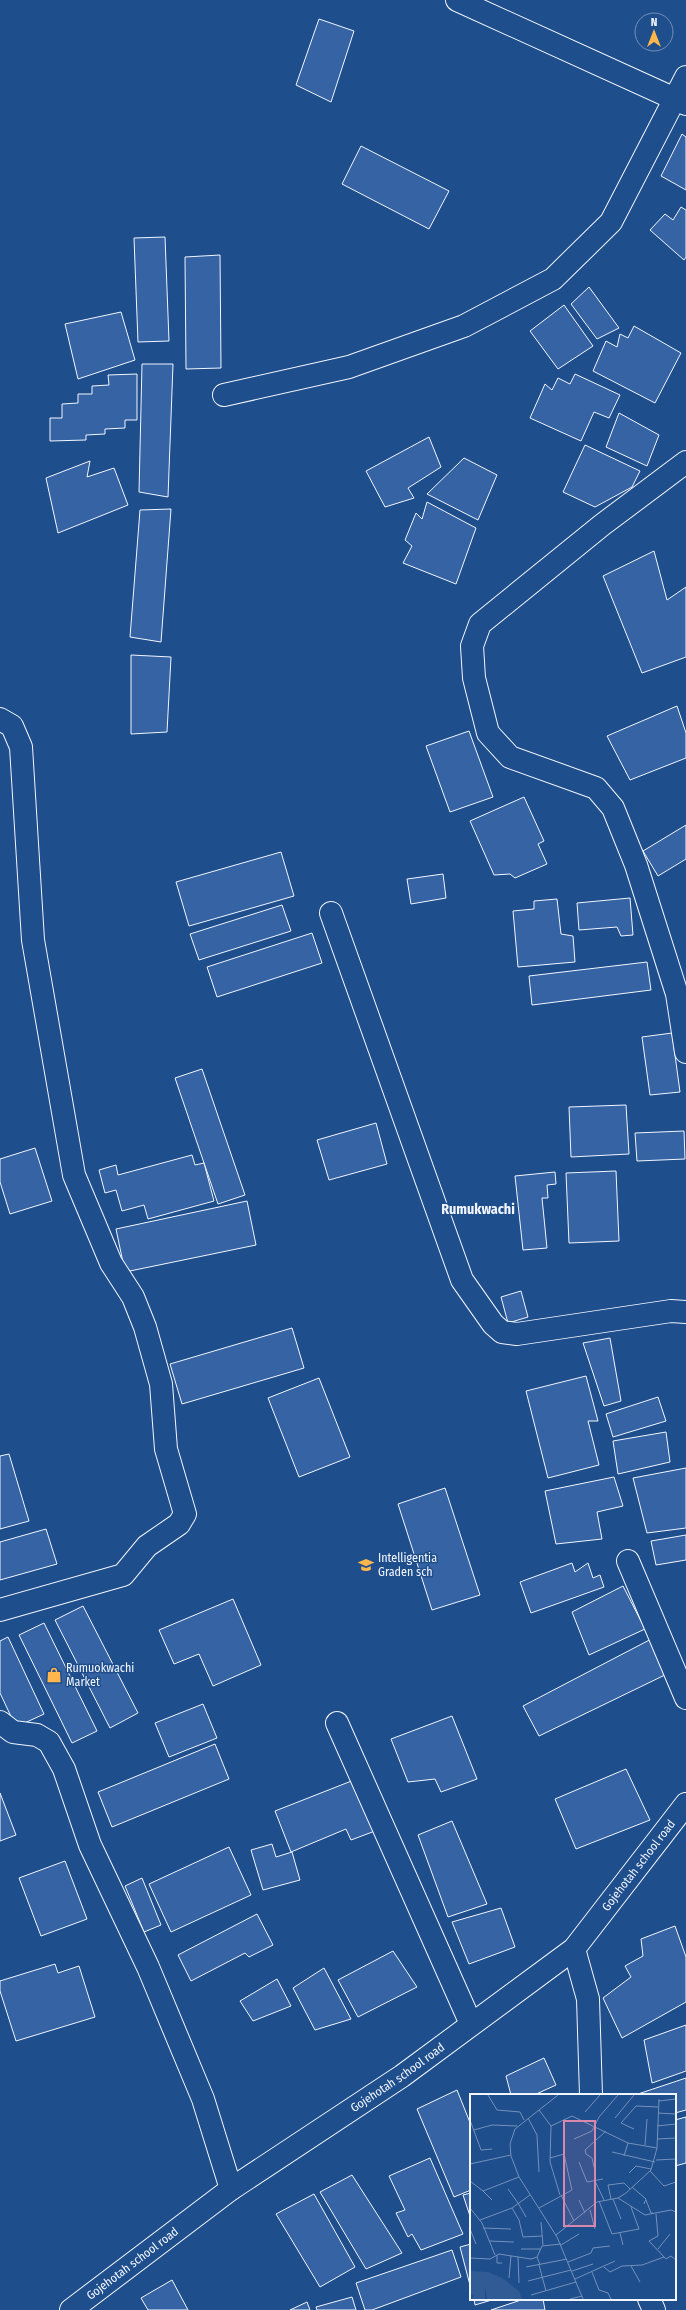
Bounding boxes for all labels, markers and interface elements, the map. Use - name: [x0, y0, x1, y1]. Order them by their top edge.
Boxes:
- north arrow: [634, 12, 674, 52]
- text: N: [651, 16, 657, 29]
- district label: Rumukwachi: [441, 1201, 515, 1218]
- place label: Intelligentia Graden sch: [378, 1551, 437, 1579]
- school or university icon: Intelligentia Graden sch: [357, 1556, 375, 1574]
- place label: Rumuokwachi Market: [66, 1661, 134, 1689]
- shop icon: Rumuokwachi Market: [45, 1666, 63, 1684]
- street label: Gojehotah school road: [599, 1817, 678, 1914]
- street label: Gojehotah school road: [348, 2040, 447, 2115]
- inset map: [470, 2094, 676, 2300]
- street label: Gojehotah school road: [84, 2224, 181, 2303]

